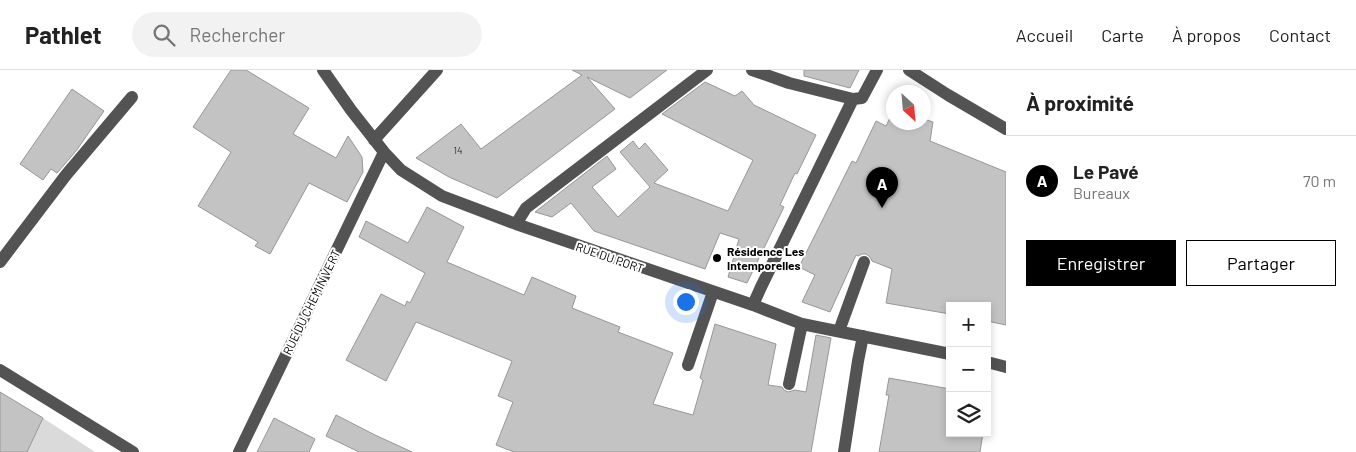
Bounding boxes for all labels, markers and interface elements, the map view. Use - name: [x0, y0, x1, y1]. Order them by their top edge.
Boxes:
- search box: [132, 12, 482, 57]
- text: Pathlet: [25, 20, 102, 49]
- icon: search: [150, 21, 178, 49]
- text: Rechercher: [190, 23, 285, 46]
- text: Accueil: [1016, 24, 1073, 46]
- text: Carte: [1101, 24, 1144, 46]
- text: À propos: [1172, 24, 1241, 46]
- text: Contact: [1269, 24, 1331, 46]
- north arrow: [886, 85, 931, 130]
- text: À proximité: [1026, 90, 1134, 115]
- house number: 14: [453, 144, 463, 156]
- text: Le Pavé: [1073, 160, 1139, 183]
- pin: A: [866, 167, 898, 208]
- text: A: [1037, 171, 1047, 190]
- text: 70 m: [1303, 171, 1336, 190]
- text: Bureaux: [1073, 183, 1130, 202]
- street label: RUE DU PORT: [574, 239, 646, 275]
- button: Enregistrer: [1026, 240, 1176, 286]
- button: Partager: [1186, 240, 1336, 286]
- place label: Résidence Les Intemporelles: [727, 244, 804, 272]
- street label: RUE DU CHEMIN VERT: [279, 247, 343, 357]
- marker: Résidence Les Intemporelles: [711, 252, 723, 264]
- your location: [673, 289, 699, 315]
- map controls: [946, 302, 991, 437]
- button: +: [946, 302, 991, 347]
- button: −: [946, 347, 991, 392]
- button: layers: [946, 392, 991, 437]

